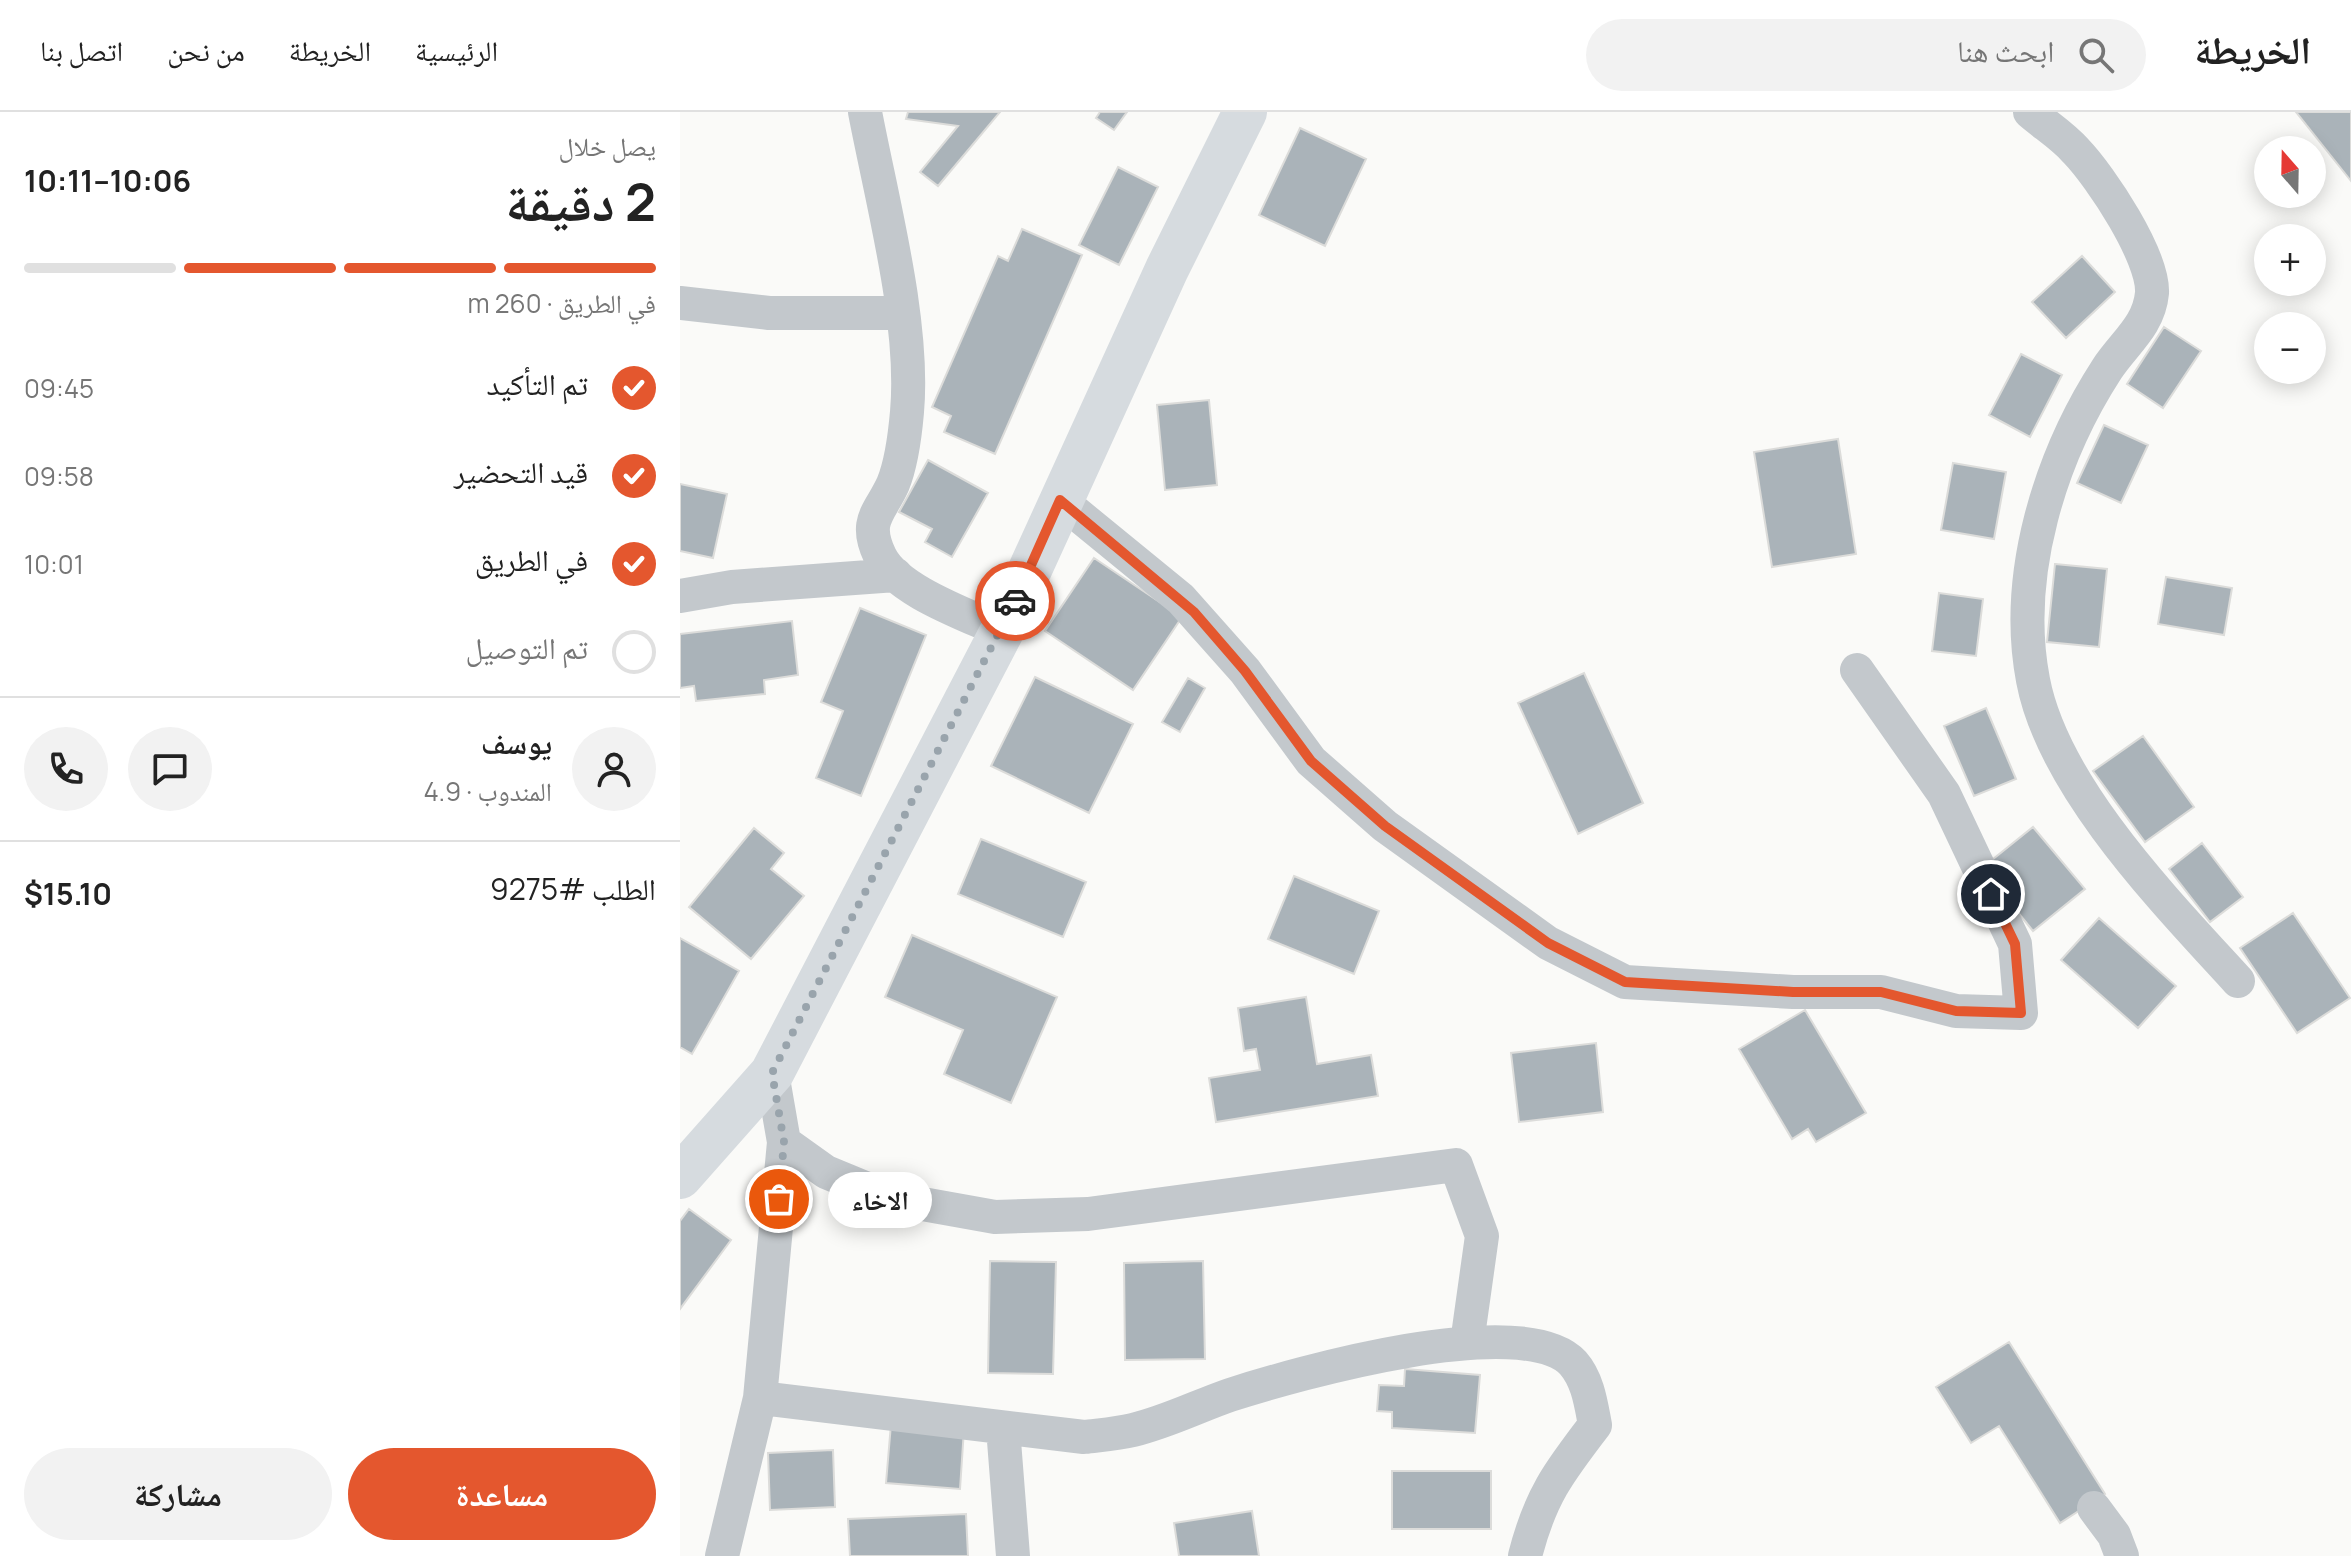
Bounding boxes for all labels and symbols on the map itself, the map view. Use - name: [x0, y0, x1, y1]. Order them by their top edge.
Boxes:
- north arrow: [2254, 136, 2326, 208]
- courier: [975, 561, 1055, 641]
- pin: [1957, 860, 2025, 928]
- pin: [745, 1165, 813, 1233]
- callout: الاخاء: [827, 1171, 931, 1227]

